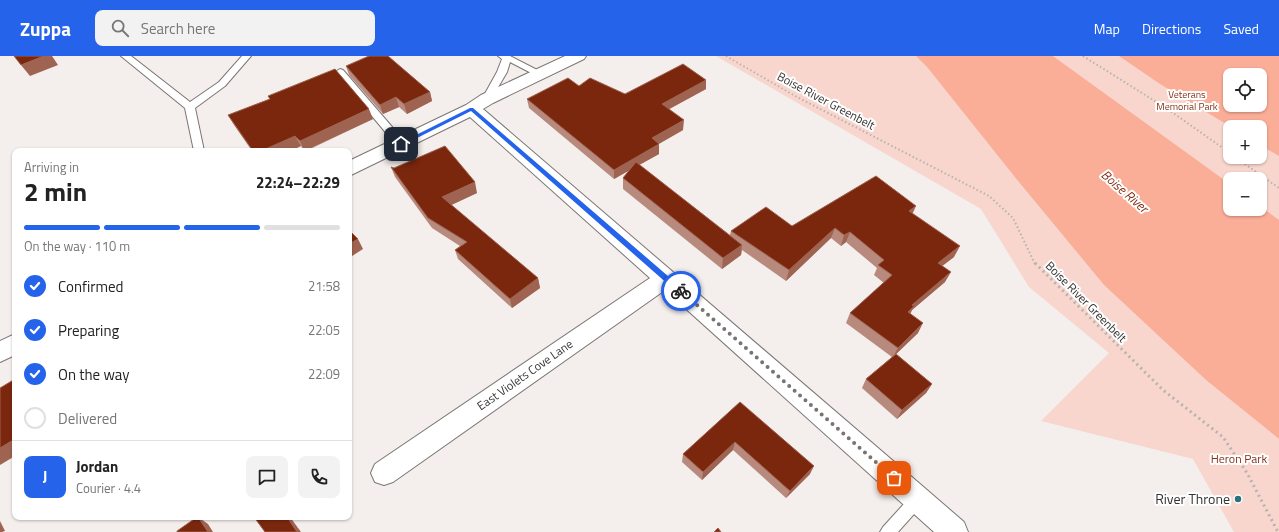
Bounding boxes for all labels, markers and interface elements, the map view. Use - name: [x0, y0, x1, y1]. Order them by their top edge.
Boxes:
- search box: [95, 10, 375, 46]
- text: Zuppa: [20, 14, 71, 43]
- icon: search: [109, 17, 131, 39]
- text: Search here: [141, 17, 215, 40]
- text: Map: [1094, 18, 1120, 39]
- text: Directions: [1142, 18, 1201, 39]
- text: Saved: [1223, 18, 1259, 39]
- street label: Boise River Greenbelt: [774, 67, 879, 135]
- map controls: [1223, 68, 1267, 216]
- button: locate: [1223, 68, 1267, 112]
- park label: Veterans Memorial Park: [1156, 87, 1218, 114]
- button: +: [1223, 120, 1267, 164]
- pin: [384, 127, 418, 161]
- icon: home: [390, 133, 412, 155]
- text: Arriving in: [24, 157, 79, 177]
- water label: Boise River: [1097, 165, 1154, 218]
- text: 22:24–22:29: [256, 171, 340, 194]
- text: 2 min: [24, 172, 87, 211]
- button: −: [1223, 172, 1267, 216]
- text: On the way · 110 m: [24, 236, 130, 256]
- street label: Boise River Greenbelt: [1041, 257, 1132, 347]
- courier: [661, 271, 701, 311]
- icon: check: [24, 275, 46, 297]
- text: Confirmed: [58, 275, 123, 298]
- text: 21:58: [308, 276, 340, 296]
- icon: bike: [670, 280, 692, 302]
- icon: check: [24, 319, 46, 341]
- text: Preparing: [58, 319, 119, 342]
- text: 22:05: [308, 320, 340, 340]
- street label: East Violets Cove Lane: [473, 334, 577, 415]
- icon: check: [24, 363, 46, 385]
- text: On the way: [58, 363, 130, 386]
- text: 22:09: [308, 364, 340, 384]
- text: Delivered: [58, 407, 117, 430]
- park label: Heron Park: [1211, 449, 1268, 468]
- text: Jordan: [76, 455, 118, 478]
- button: chat: [246, 456, 288, 498]
- button: phone: [298, 456, 340, 498]
- pin: [877, 461, 911, 495]
- text: J: [43, 465, 47, 488]
- icon: bag: [883, 467, 905, 489]
- text: Courier · 4.4: [76, 478, 141, 498]
- place label: River Throne: [1155, 488, 1230, 509]
- marker: River Throne: [1233, 494, 1243, 504]

